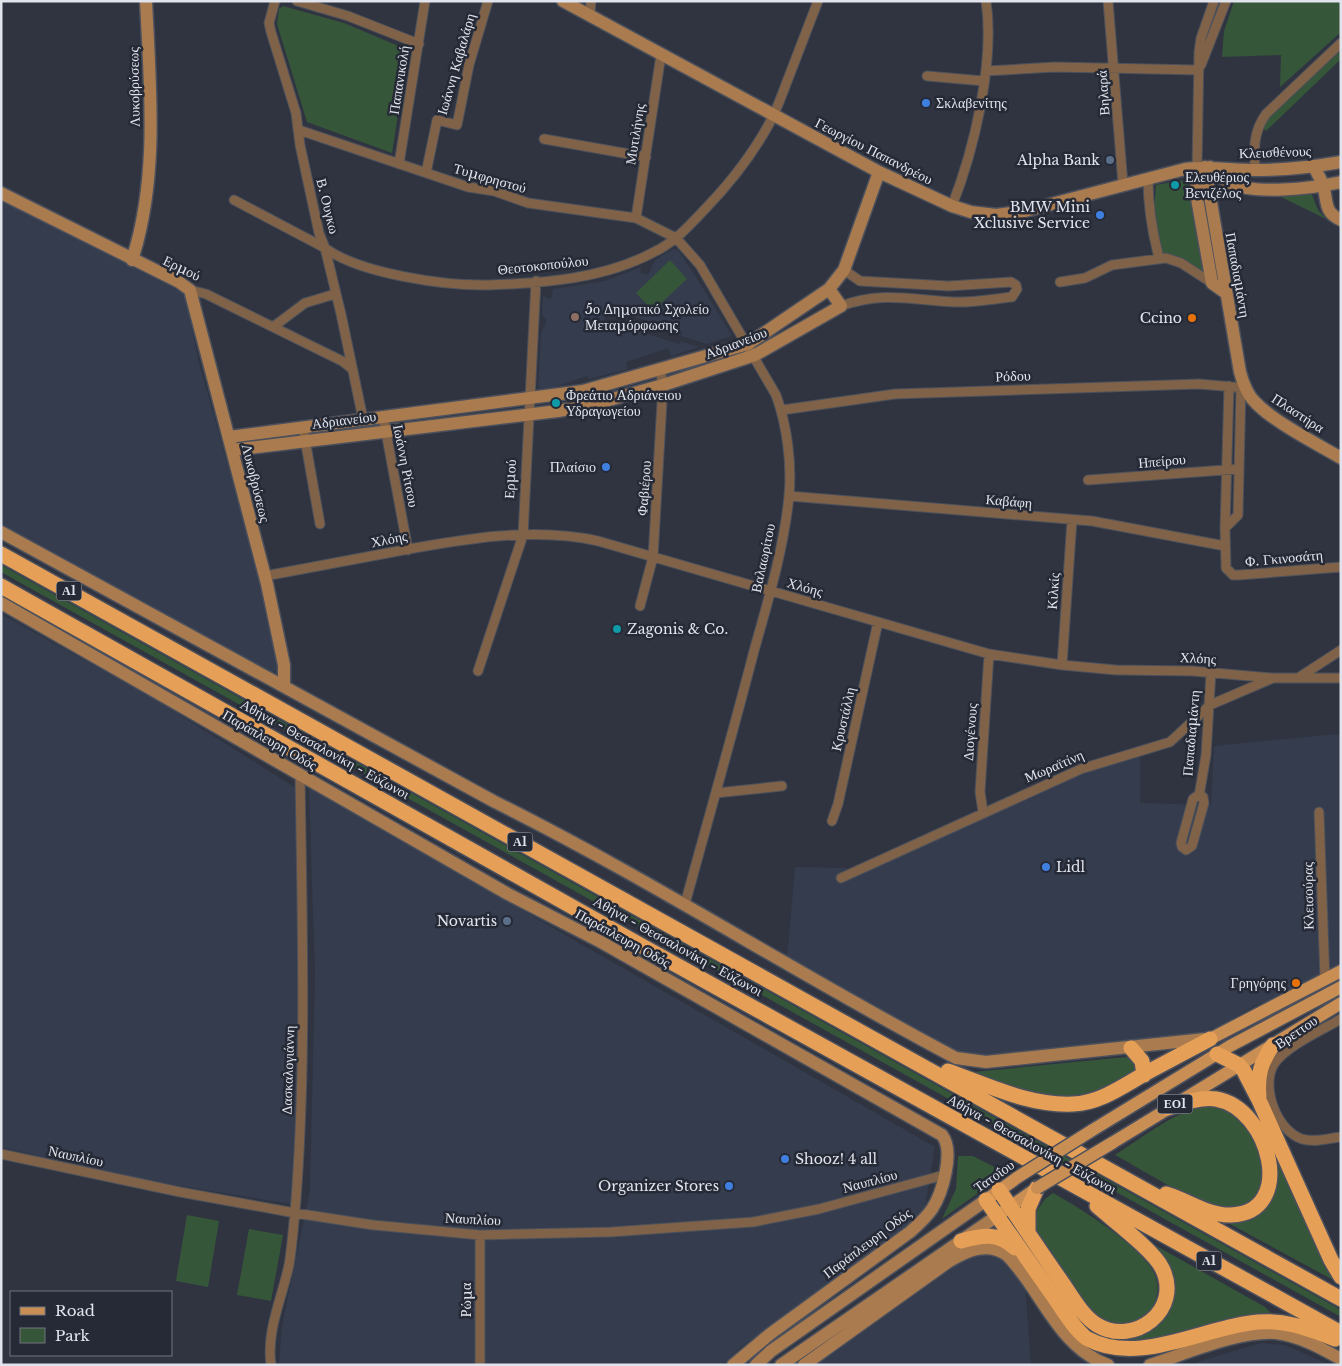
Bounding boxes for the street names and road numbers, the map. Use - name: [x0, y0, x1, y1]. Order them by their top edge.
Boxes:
- street label: Ιωάννη Καβαλάρη: [433, 11, 479, 117]
- street label: Παπανικολή: [385, 44, 413, 116]
- street label: Λυκοβρύσεως: [124, 46, 144, 127]
- street label: Βηλαρά: [1092, 69, 1114, 116]
- street label: Μυτιλήνης: [621, 102, 649, 166]
- street label: Γεωργίου Παπανδρέου: [812, 114, 936, 188]
- street label: Κλεισθένους: [1238, 142, 1312, 162]
- street label: Τυμφρηστού: [451, 159, 529, 197]
- street label: Β. Ουγκω: [312, 176, 344, 236]
- street label: Παπαδιαμάντη: [1222, 231, 1254, 319]
- street label: Ερμού: [160, 251, 204, 285]
- street label: Θεοτοκοπούλου: [497, 251, 589, 279]
- street label: Αδριανείου: [703, 323, 769, 363]
- street label: Ρόδου: [995, 366, 1031, 386]
- street label: Πλαστήρα: [1268, 389, 1328, 437]
- street label: Αδριανείου: [311, 407, 377, 433]
- street label: Ιωάννη Ρίτσου: [389, 423, 423, 509]
- street label: Λυκοβρύσεως: [238, 442, 275, 524]
- street label: Ηπείρου: [1137, 450, 1187, 472]
- street label: Ερμού: [500, 459, 520, 499]
- street label: Φαβιέρου: [633, 460, 655, 516]
- street label: Καβάφη: [985, 490, 1033, 512]
- street label: Βαλαωρίτου: [747, 522, 779, 594]
- street label: Χλόης: [369, 527, 409, 551]
- street label: Φ. Γκινοσάτη: [1244, 546, 1324, 570]
- street label: Κιλκίς: [1043, 572, 1063, 610]
- street label: Χλόης: [785, 573, 826, 601]
- road number: Α1: [56, 582, 82, 600]
- street label: Χλόης: [1179, 648, 1217, 668]
- street label: Κρυστάλλη: [827, 685, 859, 753]
- street label: Παπαδιαμάντη: [1178, 689, 1204, 777]
- street label: Αθήνα - Θεσσαλονίκη - Εύζωνοι: [237, 695, 413, 803]
- street label: Διογένους: [959, 702, 981, 761]
- street label: Παράπλευρη Οδός: [220, 706, 321, 775]
- street label: Μωραϊτίνη: [1022, 745, 1086, 787]
- road number: Α1: [508, 832, 532, 852]
- street label: Κλεισούρας: [1298, 861, 1318, 930]
- street label: Αθήνα - Θεσσαλονίκη - Εύζωνοι: [590, 892, 766, 1000]
- street label: Παράπλευρη Οδός: [572, 904, 674, 972]
- street label: Βρεττου: [1271, 1011, 1321, 1053]
- street label: Δασκαλογιάννη: [277, 1025, 299, 1115]
- street label: Αθήνα - Θεσσαλονίκη - Εύζωνοι: [944, 1090, 1120, 1198]
- road number: ΕΟ1: [1158, 1094, 1192, 1114]
- street label: Ναυπλίου: [47, 1141, 105, 1171]
- street label: Τατοΐου: [970, 1156, 1018, 1196]
- street label: Ναυπλίου: [841, 1165, 899, 1197]
- street label: Παράπλευρη Οδός: [819, 1204, 915, 1282]
- street label: Ναυπλίου: [445, 1209, 501, 1229]
- road number: Α1: [1196, 1252, 1222, 1270]
- street label: Ρώμα: [457, 1282, 475, 1317]

